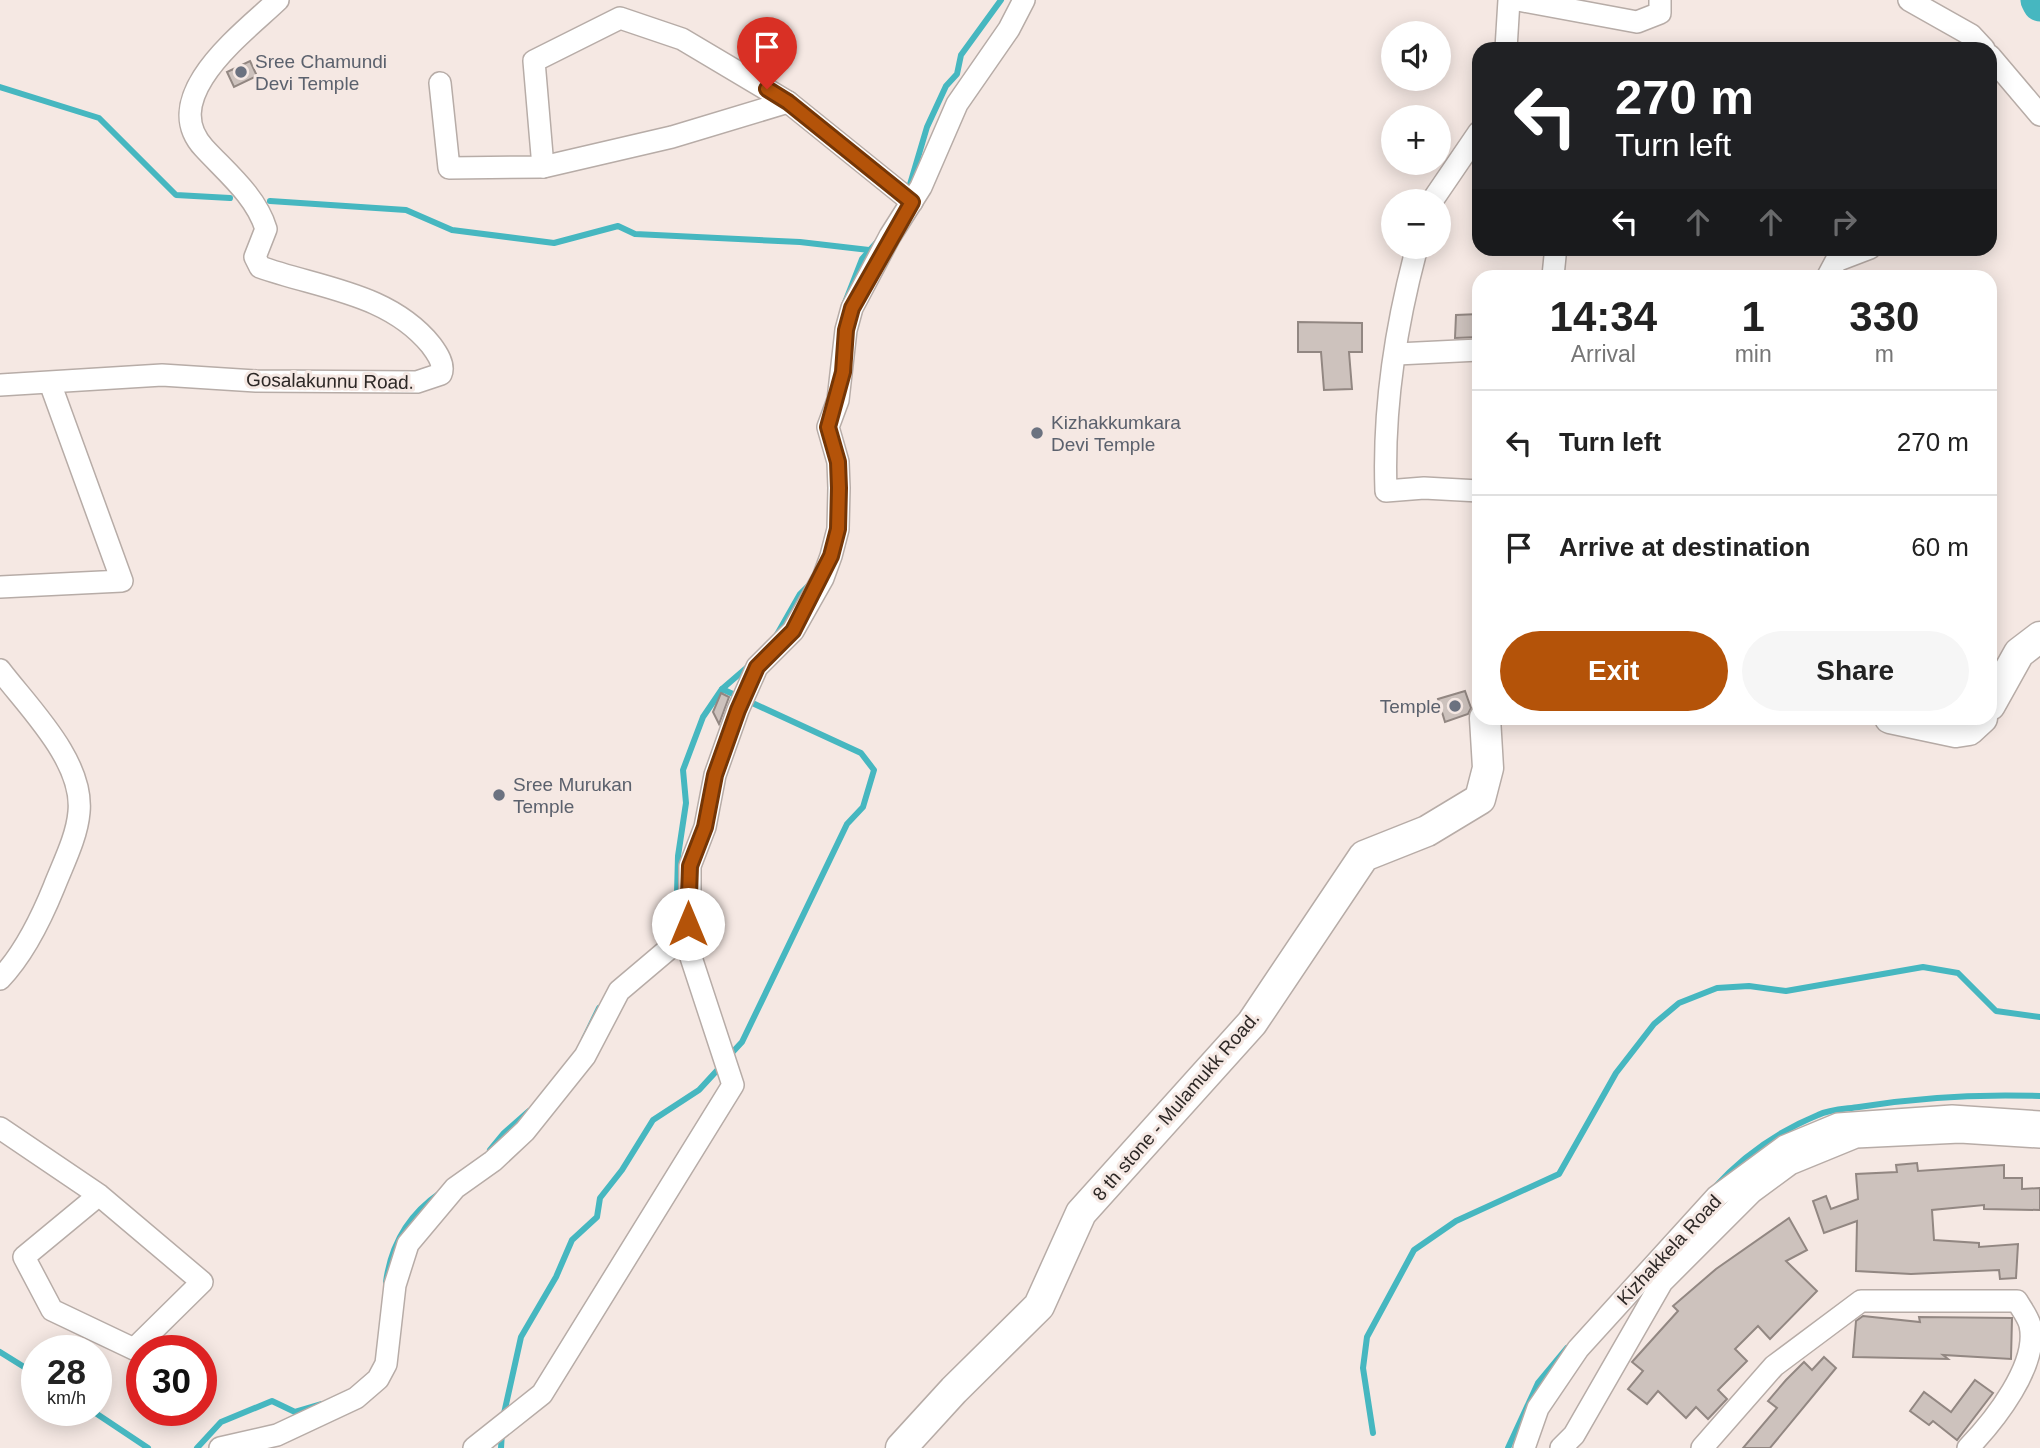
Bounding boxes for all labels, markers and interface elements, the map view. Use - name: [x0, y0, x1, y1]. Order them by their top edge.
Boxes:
- pin: [737, 17, 797, 89]
- map controls: [1381, 21, 1451, 259]
- button: sound: [1381, 21, 1451, 91]
- icon: arrive: [748, 28, 786, 66]
- place label: Sree Chamundi Devi Temple: [255, 51, 387, 94]
- marker: Sree Chamundi Devi Temple: [233, 64, 249, 80]
- icon: left: [1500, 70, 1591, 161]
- text: 270 m: [1615, 70, 1754, 124]
- button: +: [1381, 105, 1451, 175]
- text: Turn left: [1615, 127, 1731, 163]
- button: −: [1381, 189, 1451, 259]
- icon: left: [1606, 203, 1644, 241]
- icon: ahead: [1679, 203, 1717, 241]
- icon: ahead: [1752, 203, 1790, 241]
- icon: right: [1825, 203, 1863, 241]
- text: 14:34: [1550, 293, 1657, 340]
- text: 1: [1741, 293, 1765, 340]
- text: 330: [1849, 293, 1919, 340]
- text: Arrival: [1571, 341, 1636, 367]
- text: min: [1735, 341, 1772, 367]
- text: m: [1875, 341, 1894, 367]
- street label: Gosalakunnu Road.: [246, 369, 414, 393]
- place label: Kizhakkumkara Devi Temple: [1051, 412, 1181, 455]
- icon: left: [1500, 424, 1538, 462]
- marker: Kizhakkumkara Devi Temple: [1029, 425, 1045, 441]
- text: Turn left: [1559, 427, 1661, 457]
- text: 270 m: [1897, 427, 1969, 457]
- icon: arrive: [1500, 529, 1538, 567]
- text: Arrive at destination: [1559, 532, 1810, 562]
- text: 60 m: [1911, 532, 1969, 562]
- button: Exit: [1500, 631, 1728, 711]
- button: Share: [1742, 631, 1969, 711]
- place label: Temple: [1380, 696, 1441, 717]
- marker: Temple: [1447, 698, 1463, 714]
- place label: Sree Murukan Temple: [513, 774, 632, 817]
- marker: Sree Murukan Temple: [491, 787, 507, 803]
- position arrow: [651, 887, 725, 961]
- street label: 8 th stone - Mulamukk Road.: [1088, 1007, 1264, 1205]
- street label: Kizhakkela Road: [1613, 1191, 1725, 1309]
- speed limit sign: 30: [126, 1335, 217, 1426]
- text: 28: [47, 1352, 86, 1391]
- text: km/h: [47, 1388, 86, 1408]

